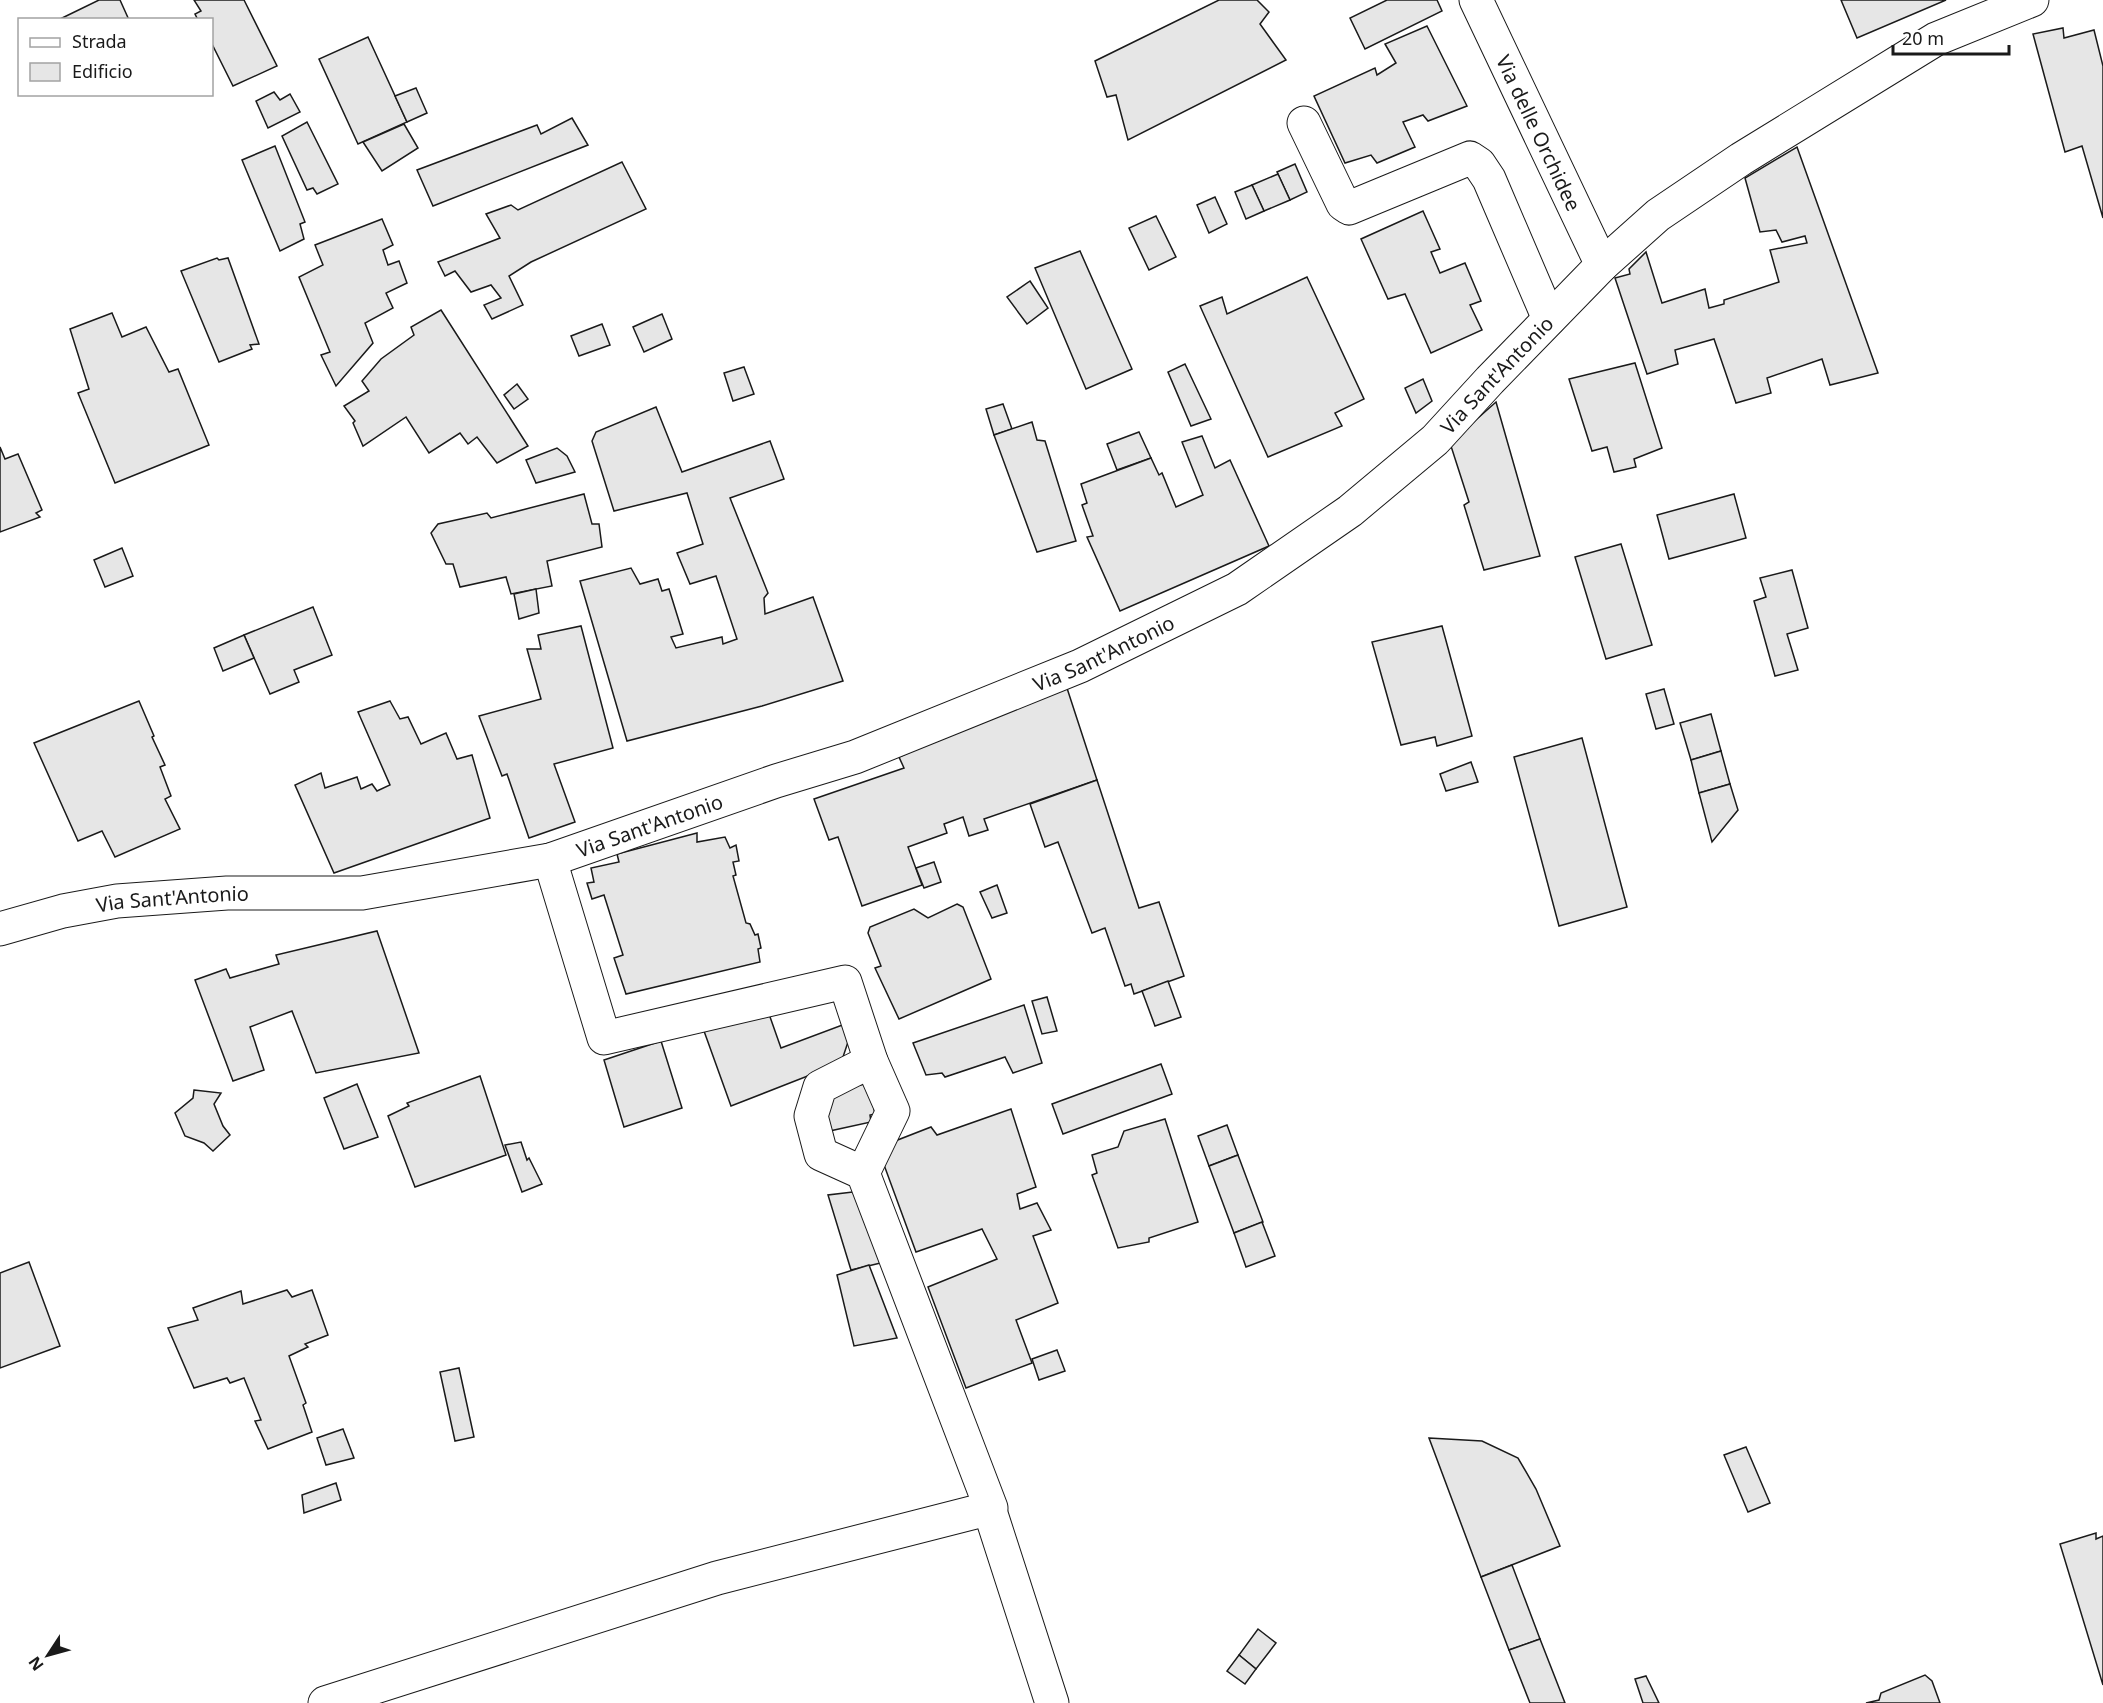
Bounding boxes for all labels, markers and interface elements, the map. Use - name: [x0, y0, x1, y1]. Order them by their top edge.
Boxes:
- legend: [18, 18, 213, 96]
- scale bar: [1893, 18, 2008, 56]
- text: 20 m: [1902, 26, 1944, 50]
- text: Strada: [72, 29, 127, 53]
- street label: Via delle Orchidee: [1491, 50, 1588, 215]
- text: Edificio: [72, 59, 133, 83]
- street label: Via Sant'Antonio: [1434, 310, 1559, 439]
- street label: Via Sant'Antonio: [1029, 608, 1179, 697]
- street label: Via Sant'Antonio: [573, 787, 726, 863]
- street label: Via Sant'Antonio: [94, 879, 249, 918]
- north arrow: [18, 1625, 78, 1685]
- text: N: [23, 1652, 49, 1676]

